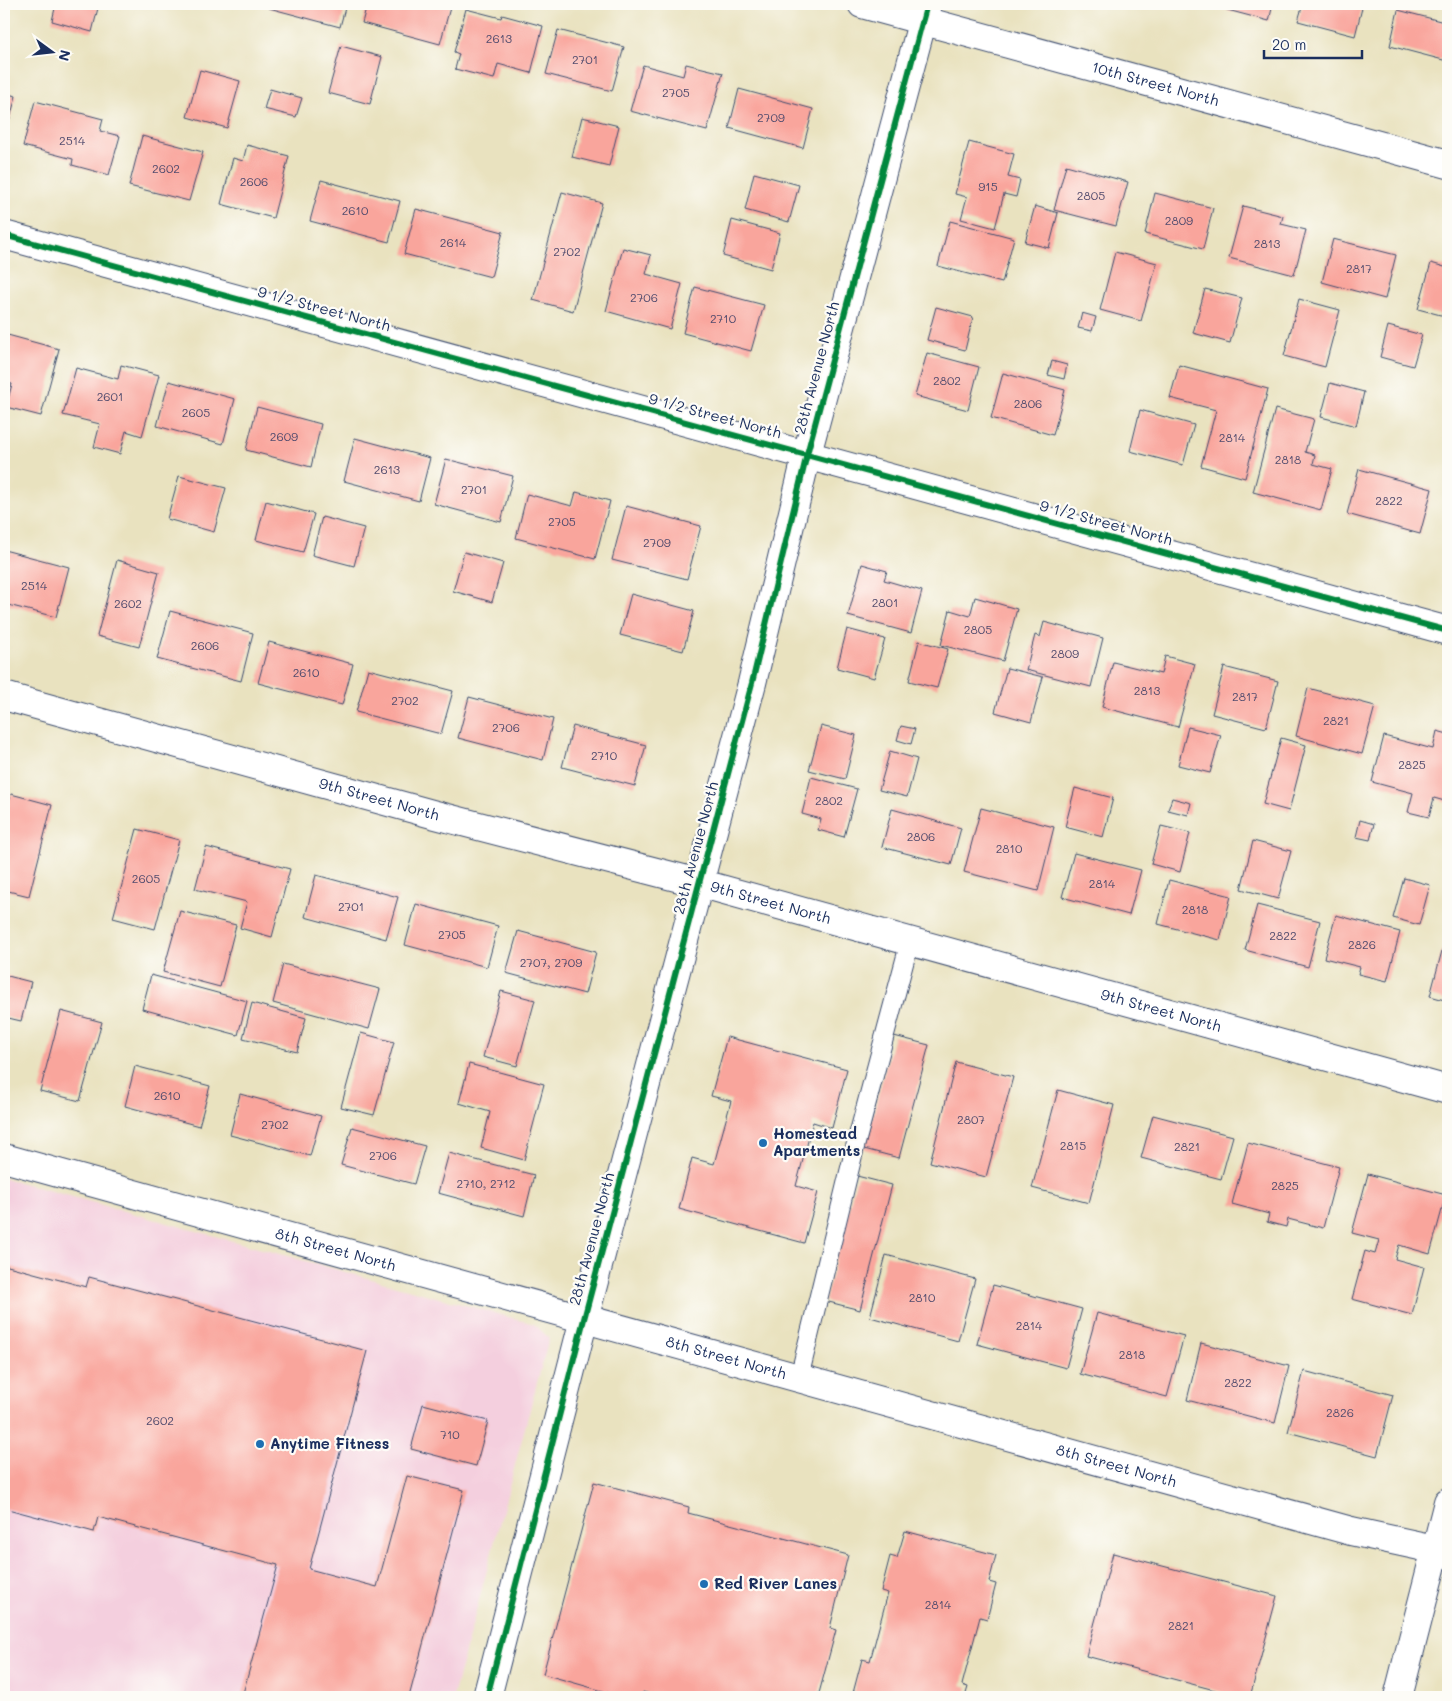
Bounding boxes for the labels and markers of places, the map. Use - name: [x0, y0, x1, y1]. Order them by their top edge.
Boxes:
- place label: Homestead Apartments: [773, 1123, 860, 1160]
- marker: Homestead Apartments: [757, 1137, 769, 1149]
- place label: Anytime Fitness: [270, 1433, 389, 1453]
- marker: Anytime Fitness: [254, 1438, 266, 1450]
- place label: Red River Lanes: [714, 1573, 837, 1593]
- marker: Red River Lanes: [698, 1578, 710, 1590]

